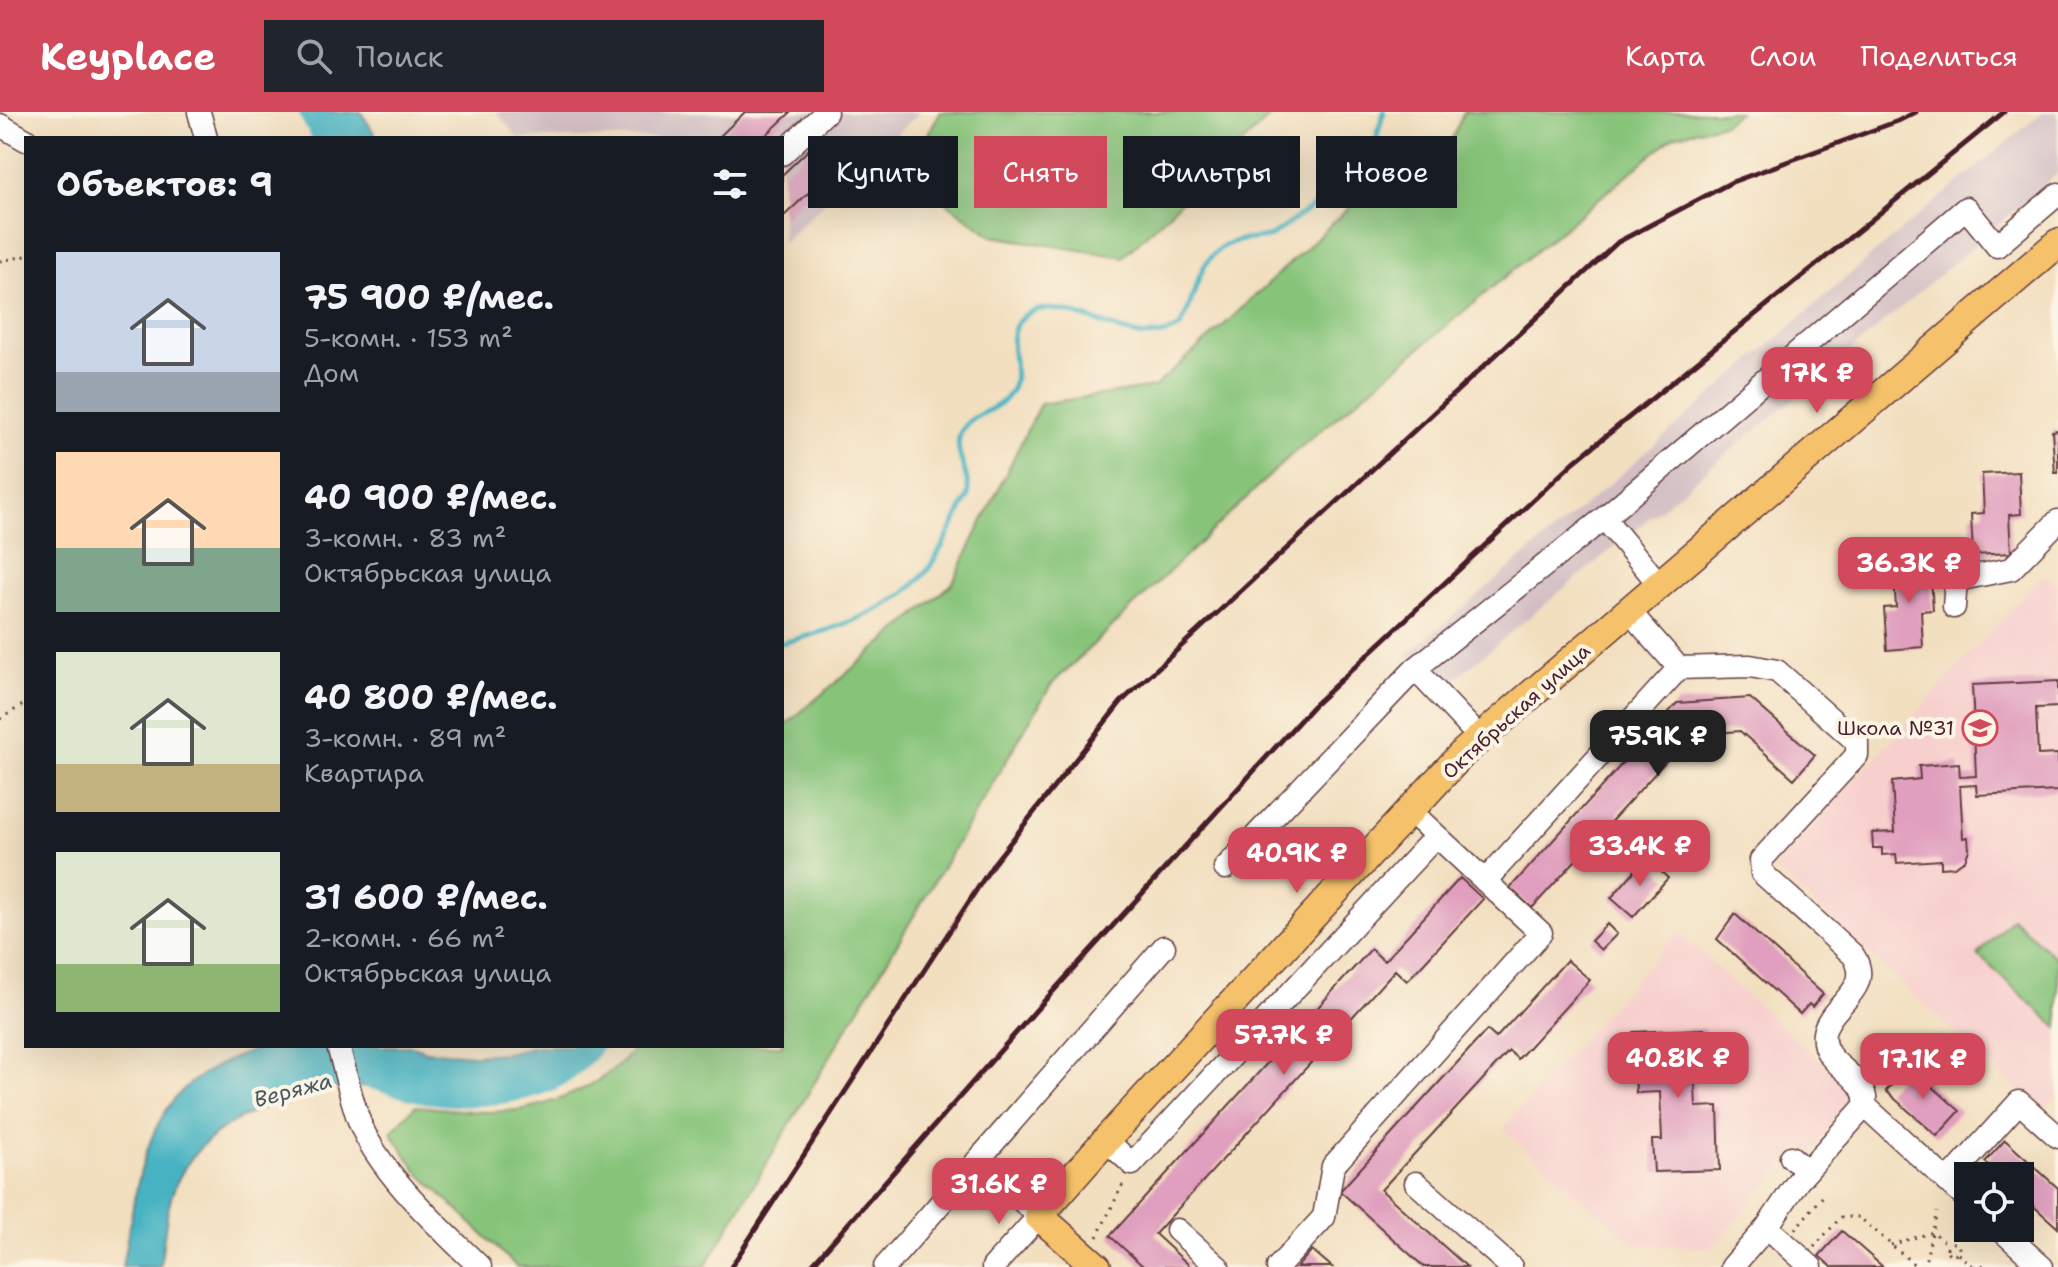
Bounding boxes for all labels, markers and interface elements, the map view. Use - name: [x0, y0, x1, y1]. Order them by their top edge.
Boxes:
- search box: [264, 20, 824, 92]
- text: Keyplace: [40, 31, 216, 82]
- icon: search: [292, 34, 336, 78]
- text: Поиск: [356, 36, 444, 77]
- text: Карта: [1625, 37, 1705, 75]
- text: Слои: [1749, 37, 1816, 75]
- text: Поделиться: [1860, 37, 2018, 75]
- chip: Купить: [808, 136, 958, 208]
- chip: Снять: [974, 136, 1107, 208]
- chip: Фильтры: [1123, 136, 1300, 208]
- chip: Новое: [1316, 136, 1457, 208]
- text: Объектов: 9: [56, 161, 273, 207]
- icon: filters: [708, 162, 752, 206]
- text: 75 900 ₽/мес.: [304, 274, 554, 320]
- icon: home: [120, 284, 216, 380]
- text: 5-комн. · 153 m²: [304, 320, 513, 355]
- pin: 17K ₽: [1761, 347, 1873, 415]
- text: Дом: [304, 355, 359, 390]
- text: 17K ₽: [1780, 355, 1854, 390]
- text: 40 900 ₽/мес.: [304, 474, 558, 520]
- icon: home: [120, 484, 216, 580]
- text: 3-комн. · 83 m²: [304, 520, 506, 555]
- pin: 36.3K ₽: [1835, 537, 1983, 605]
- text: 36.3K ₽: [1856, 545, 1962, 580]
- text: Октябрьская улица: [304, 555, 551, 590]
- street label: Октябрьская улица: [1437, 637, 1596, 784]
- text: 40 800 ₽/мес.: [304, 674, 558, 720]
- icon: home: [120, 684, 216, 780]
- school or university icon: Школа №31: [1961, 709, 1999, 747]
- pin: 75.9K ₽: [1584, 710, 1732, 778]
- place label: Школа №31: [1837, 715, 1954, 741]
- text: 75.9K ₽: [1608, 718, 1708, 753]
- text: 3-комн. · 89 m²: [304, 720, 507, 755]
- text: Квартира: [304, 755, 424, 790]
- pin: 33.4K ₽: [1566, 820, 1714, 888]
- pin: 40.9K ₽: [1223, 827, 1371, 895]
- text: 33.4K ₽: [1588, 828, 1692, 863]
- text: 40.9K ₽: [1246, 835, 1348, 870]
- text: 31 600 ₽/мес.: [304, 874, 548, 920]
- icon: home: [120, 884, 216, 980]
- text: 2-комн. · 66 m²: [304, 920, 506, 955]
- text: Октябрьская улица: [304, 955, 551, 990]
- pin: 57.7K ₽: [1210, 1009, 1358, 1077]
- text: 57.7K ₽: [1234, 1017, 1334, 1052]
- pin: 40.8K ₽: [1604, 1032, 1752, 1100]
- pin: 17.1K ₽: [1849, 1033, 1997, 1101]
- text: 40.8K ₽: [1626, 1040, 1730, 1075]
- text: 17.1K ₽: [1878, 1041, 1968, 1076]
- water label: Веряжа: [251, 1066, 335, 1114]
- pin: 31.6K ₽: [925, 1158, 1073, 1226]
- map controls: [1954, 1162, 2034, 1242]
- button: locate: [1954, 1162, 2034, 1242]
- text: 31.6K ₽: [950, 1166, 1048, 1201]

